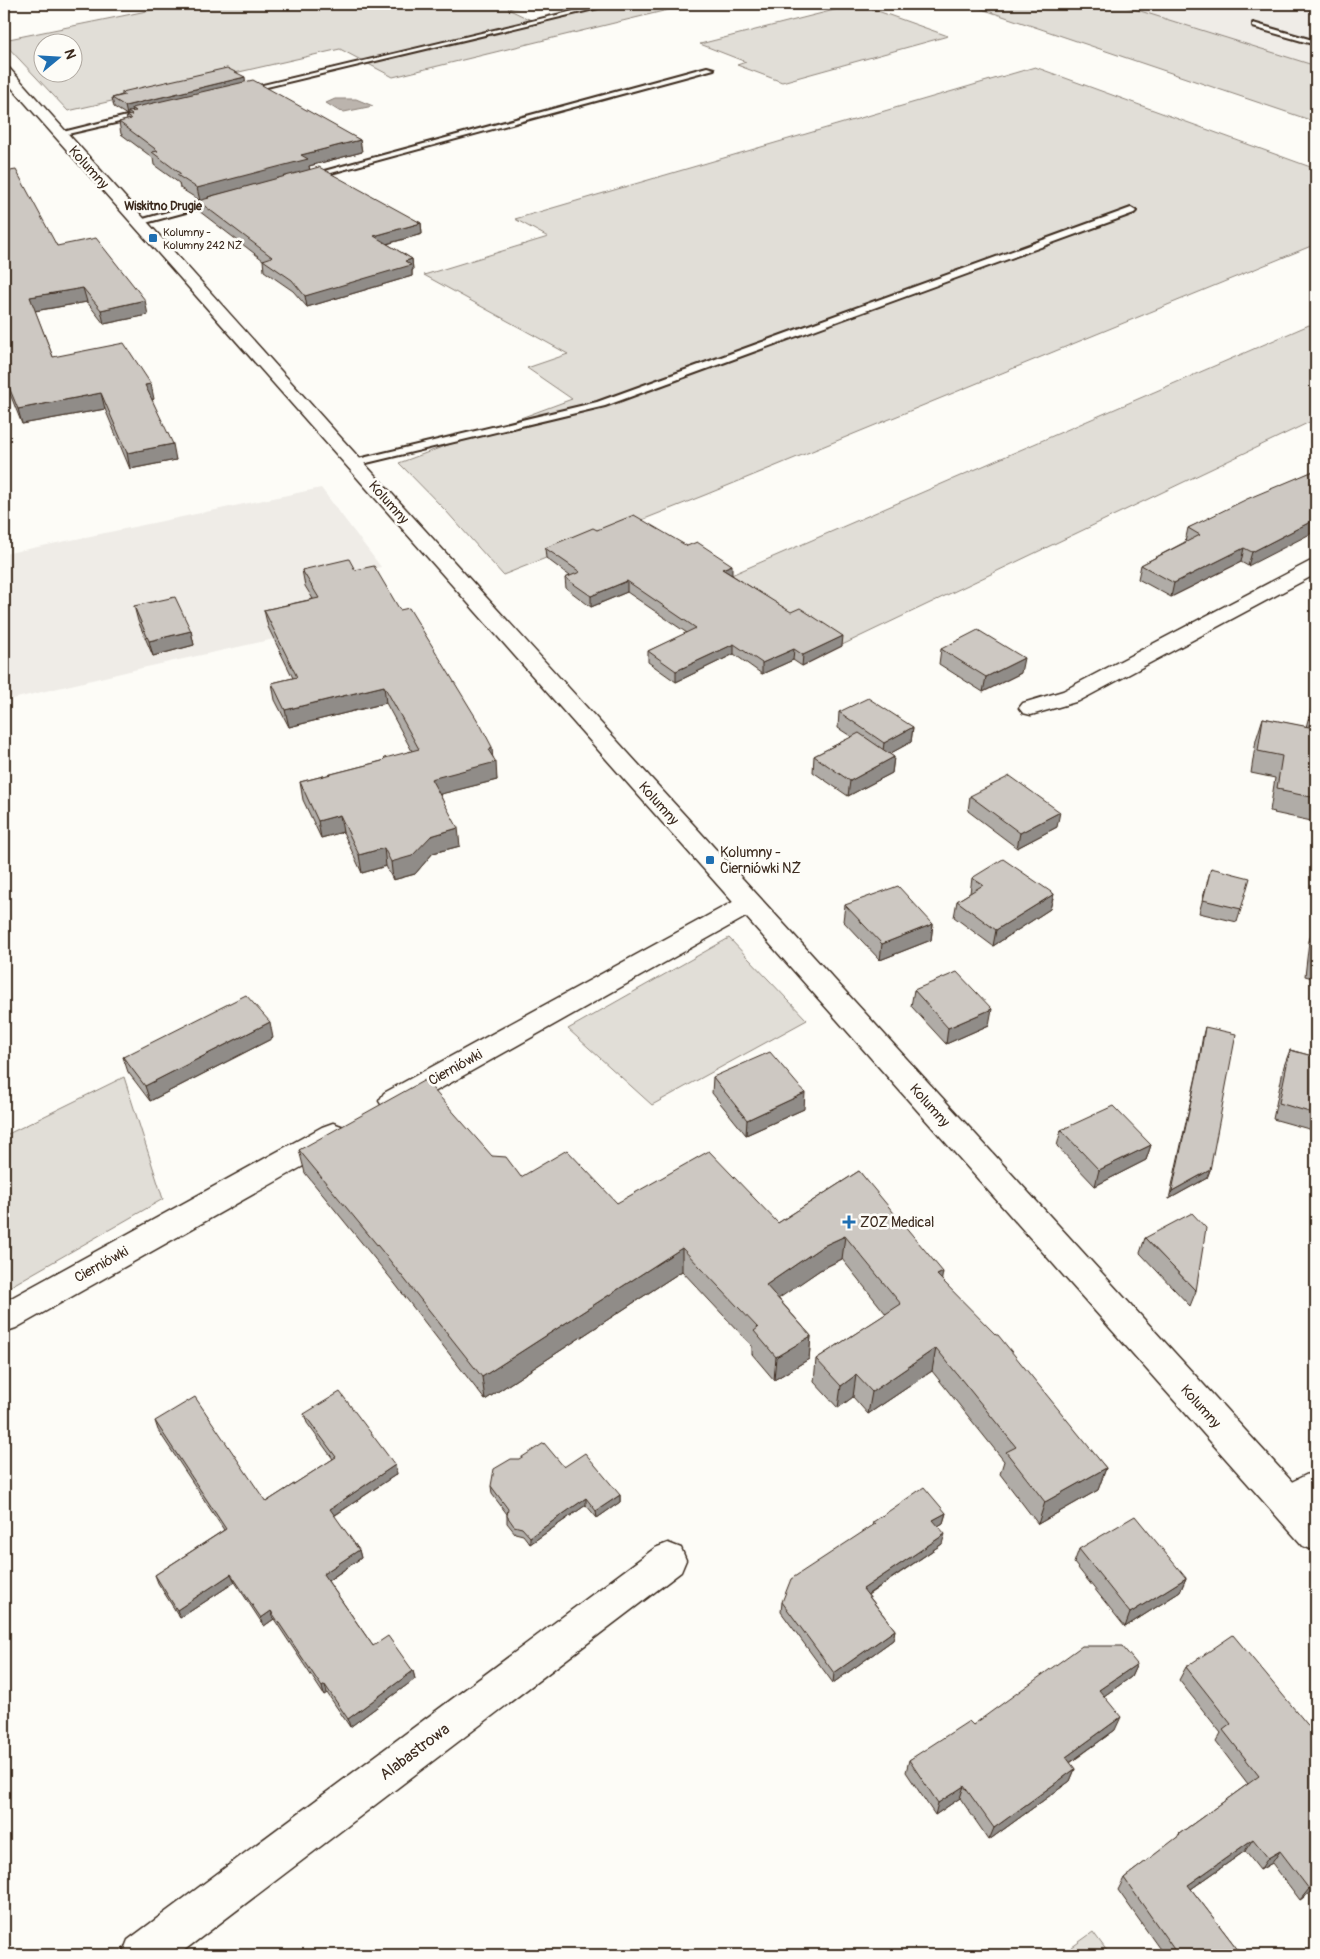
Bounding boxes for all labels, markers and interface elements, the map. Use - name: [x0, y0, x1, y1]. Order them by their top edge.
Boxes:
- north arrow: [32, 32, 82, 82]
- text: N: [60, 47, 79, 61]
- street label: Kolumny: [65, 142, 112, 192]
- district label: Wiskitno Drugie: [124, 199, 203, 214]
- place label: Kolumny - Kolumny 242 NŻ: [163, 226, 243, 252]
- marker: Kolumny - Kolumny 242 NŻ: [147, 232, 159, 244]
- street label: Kolumny: [365, 477, 412, 527]
- street label: Kolumny: [635, 778, 682, 828]
- place label: Kolumny - Cierniówki NŻ: [720, 844, 801, 877]
- marker: Kolumny - Cierniówki NŻ: [704, 854, 716, 866]
- street label: Cierniówki: [425, 1045, 486, 1089]
- street label: Kolumny: [906, 1080, 953, 1130]
- place label: ZOZ Medical: [860, 1214, 934, 1231]
- marker: ZOZ Medical: [842, 1215, 856, 1229]
- street label: Cierniówki: [71, 1242, 132, 1286]
- street label: Kolumny: [1177, 1381, 1224, 1431]
- street label: Alabastrowa: [376, 1719, 454, 1785]

